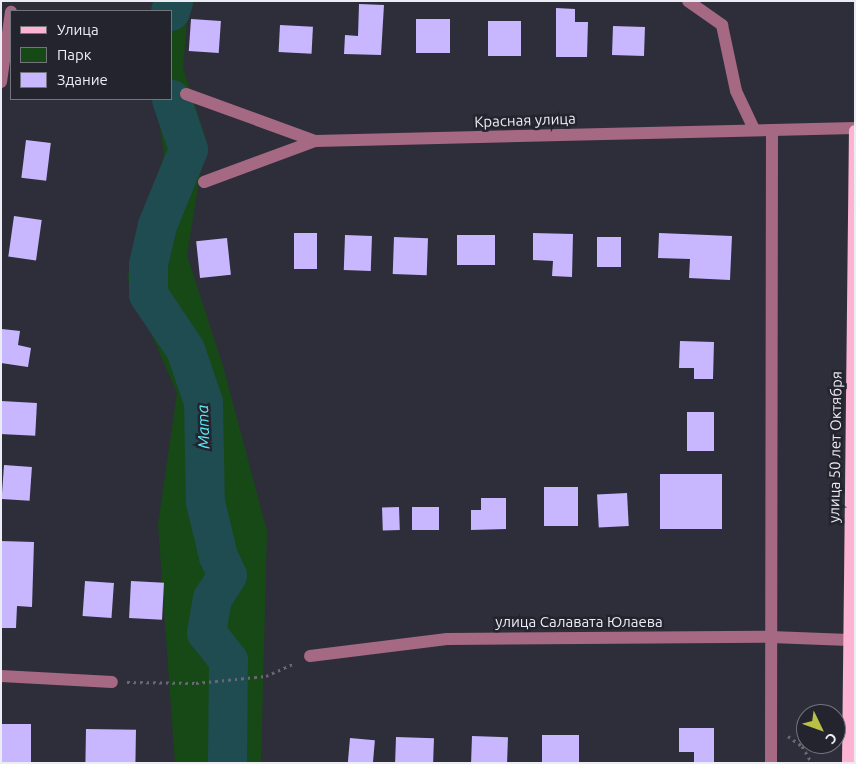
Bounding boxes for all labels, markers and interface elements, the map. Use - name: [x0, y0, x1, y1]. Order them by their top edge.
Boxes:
- legend: [10, 10, 172, 100]
- text: Улица: [57, 21, 99, 38]
- text: Парк: [57, 46, 92, 63]
- text: Здание: [57, 71, 108, 88]
- street label: Красная улица: [474, 109, 576, 131]
- street label: улица 50 лет Октября: [825, 371, 845, 523]
- water label: Мата: [193, 405, 213, 449]
- street label: улица Салавата Юлаева: [495, 613, 663, 631]
- north arrow: [796, 704, 846, 754]
- text: С: [822, 730, 840, 747]

